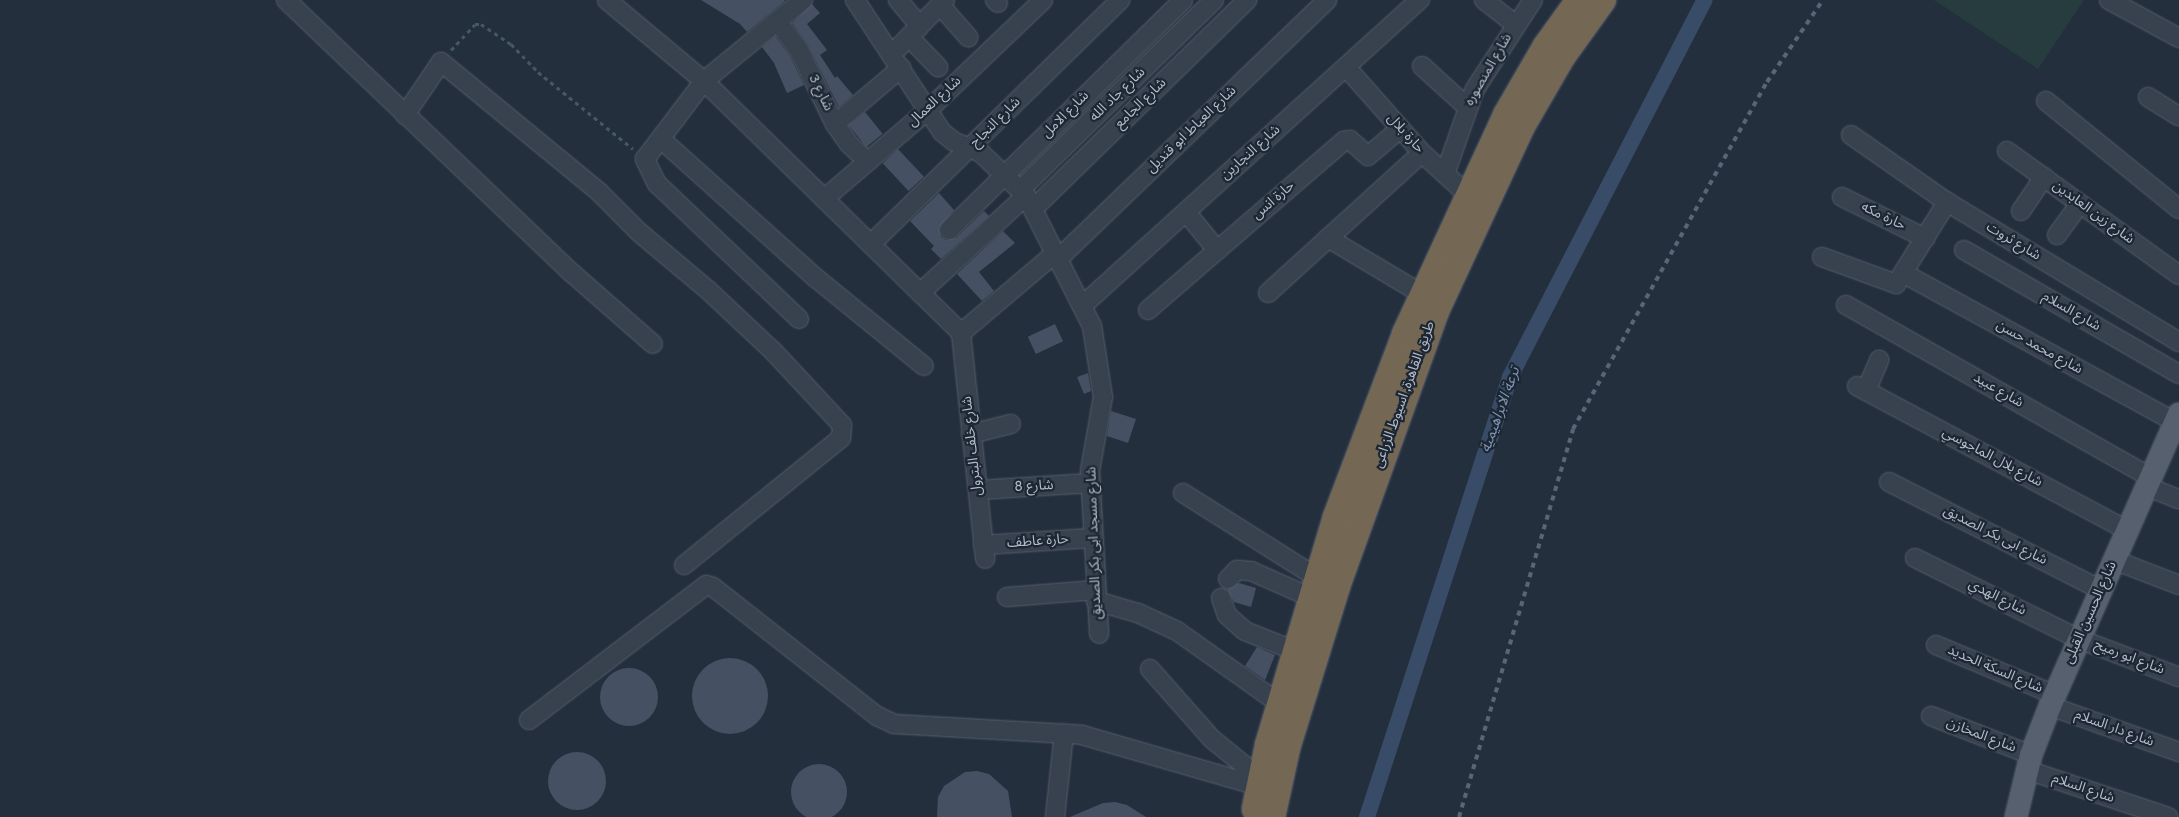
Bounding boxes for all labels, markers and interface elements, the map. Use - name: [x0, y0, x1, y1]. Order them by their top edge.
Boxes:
- street label: شارع المنصوره: [1462, 31, 1516, 109]
- street label: شارع جاد الله: [1087, 64, 1149, 126]
- street label: شارع 3: [804, 72, 836, 114]
- street label: شارع العمال: [905, 73, 965, 131]
- street label: شارع الجامع: [1112, 75, 1170, 133]
- street label: شارع العياط ابو قنديل: [1144, 83, 1240, 177]
- street label: شارع الامل: [1039, 88, 1093, 142]
- street label: شارع النجاح: [967, 94, 1025, 152]
- street label: حارة بلال: [1383, 111, 1427, 157]
- street label: شارع النجارين: [1218, 122, 1284, 184]
- street label: حارة انس: [1249, 178, 1299, 224]
- street label: شارع زين العابدين: [2049, 178, 2137, 248]
- street label: حارة مكه: [1858, 199, 1908, 235]
- street label: شارع ثروت: [1983, 219, 2043, 265]
- street label: شارع السلام: [2039, 289, 2103, 335]
- street label: شارع محمد حسن: [1993, 317, 2085, 379]
- street label: طريق القاهرة, اسيوط الزراعى: [1371, 319, 1439, 471]
- water label: ترعة الابراهيمية: [1477, 365, 1525, 455]
- street label: شارع عبيد: [1970, 370, 2026, 412]
- street label: شارع خلف البترول: [959, 395, 987, 497]
- street label: شارع بلال الماجوسي: [1939, 425, 2045, 491]
- street label: شارع مسجد ابى بكر الصديق: [1084, 466, 1106, 620]
- street label: شارع 8: [1014, 478, 1054, 496]
- street label: شارع ابى بكر الصديق: [1940, 503, 2050, 569]
- street label: حارة عاطف: [1007, 531, 1069, 553]
- street label: شارع الحسين القبلى: [2061, 559, 2121, 667]
- street label: شارع الهدي: [1965, 576, 2029, 620]
- street label: شارع ابو رميح: [2092, 637, 2166, 679]
- street label: شارع السكة الحديد: [1945, 642, 2045, 698]
- street label: شارع دار السلام: [2072, 707, 2156, 751]
- street label: شارع المخازن: [1944, 715, 2018, 757]
- street label: شارع السلام: [2050, 771, 2116, 807]

